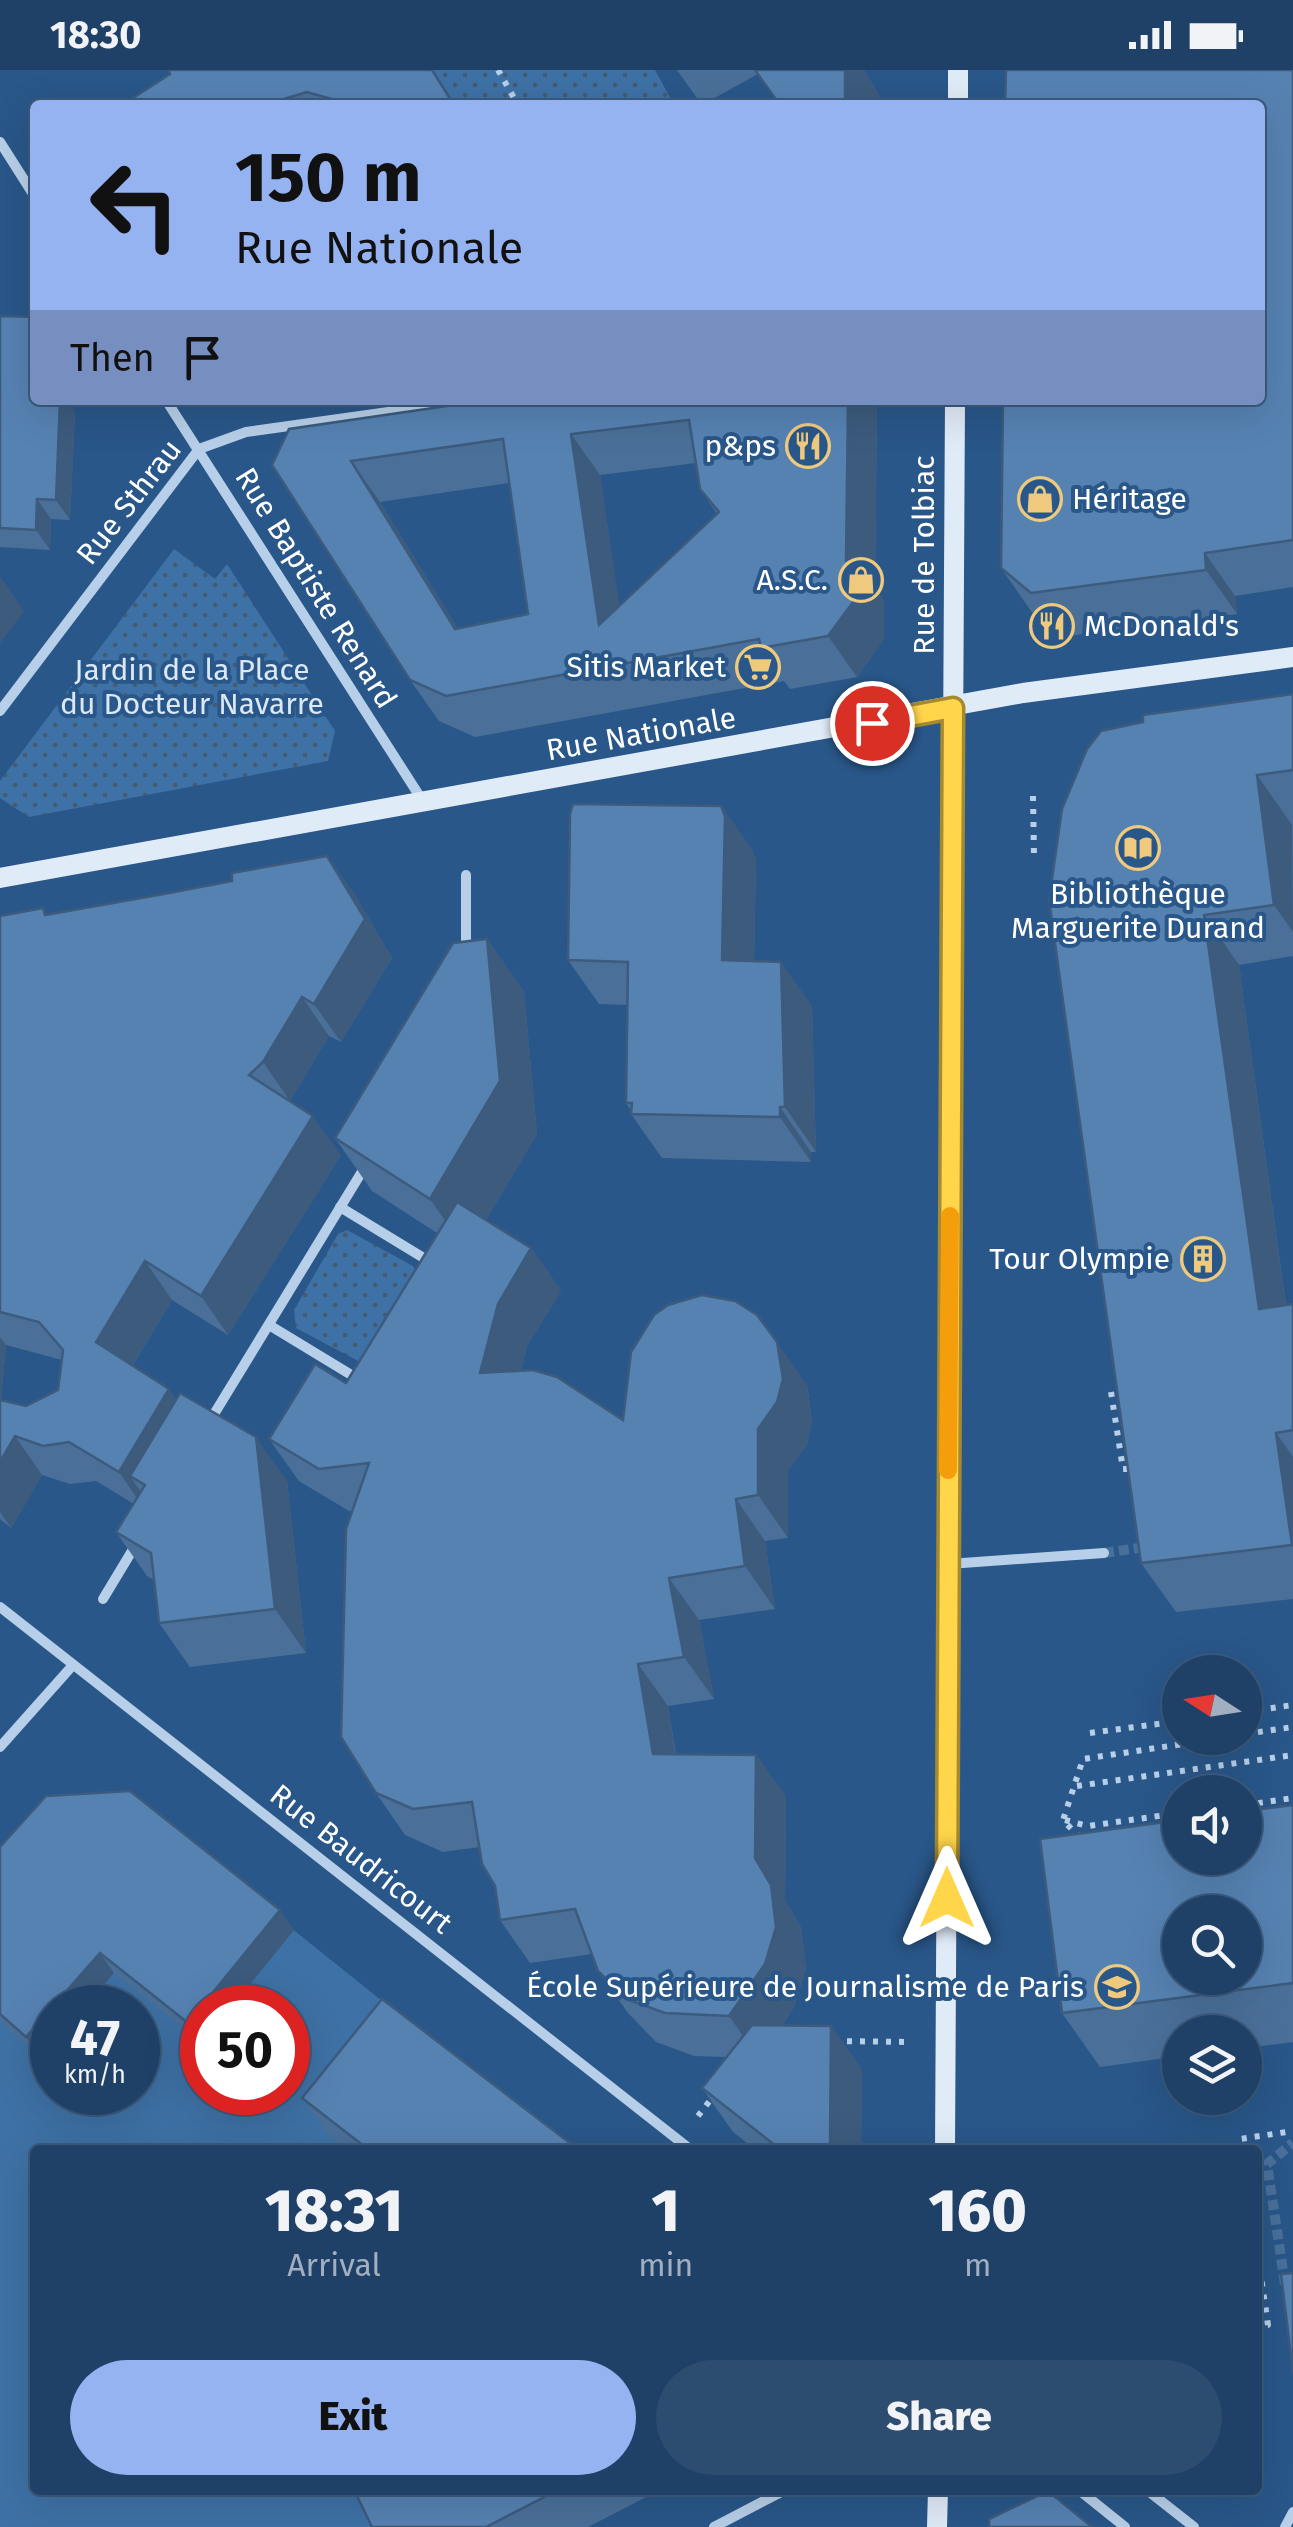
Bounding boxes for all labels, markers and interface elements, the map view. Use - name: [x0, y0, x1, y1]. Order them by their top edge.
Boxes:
- text: 18:30: [50, 12, 141, 58]
- text: 150 m: [235, 136, 422, 220]
- icon: left: [70, 140, 200, 270]
- text: Rue Nationale: [235, 221, 523, 275]
- icon: arrive: [175, 330, 230, 385]
- text: Then: [70, 335, 155, 381]
- restaurant icon: p&ps: [785, 423, 831, 469]
- place label: p&ps: [704, 428, 776, 464]
- street label: Rue Sthrau: [69, 432, 189, 572]
- street label: Rue de Tolbiac: [906, 455, 942, 655]
- street label: Rue Baptiste Renard: [227, 461, 405, 715]
- shop icon: Héritage: [1017, 476, 1063, 522]
- place label: Héritage: [1072, 481, 1187, 517]
- shop icon: A.S.C.: [838, 557, 884, 603]
- place label: A.S.C.: [757, 562, 828, 598]
- restaurant icon: McDonald's: [1029, 603, 1075, 649]
- place label: McDonald's: [1084, 608, 1239, 644]
- supermarket icon: Sitis Market: [735, 644, 781, 690]
- place label: Sitis Market: [566, 649, 726, 685]
- park label: Jardin de la Place du Docteur Navarre: [60, 652, 324, 722]
- pin: [830, 681, 915, 766]
- icon: arrive: [845, 696, 900, 751]
- street label: Rue Nationale: [543, 700, 739, 768]
- library icon: Bibliothèque Marguerite Durand: [1115, 825, 1161, 871]
- place label: Bibliothèque Marguerite Durand: [1011, 876, 1265, 946]
- building icon: Tour Olympie: [1180, 1236, 1226, 1282]
- place label: Tour Olympie: [989, 1241, 1170, 1277]
- north arrow: [1162, 1655, 1262, 1755]
- map controls: [1162, 1655, 1262, 2115]
- button: sound: [1162, 1775, 1262, 1875]
- street label: Rue Baudricourt: [263, 1777, 459, 1941]
- position arrow: [895, 1846, 999, 1950]
- button: search: [1162, 1895, 1262, 1995]
- school or university icon: École Supérieure de Journalisme de Paris: [1094, 1964, 1140, 2010]
- place label: École Supérieure de Journalisme de Paris: [526, 1969, 1084, 2005]
- speed limit sign: 50: [180, 1985, 310, 2115]
- text: 47: [70, 2008, 120, 2068]
- button: layers: [1162, 2015, 1262, 2115]
- text: km/h: [64, 2060, 126, 2090]
- text: 18:31: [265, 2175, 403, 2247]
- text: 1: [652, 2175, 680, 2247]
- text: 160: [928, 2175, 1027, 2247]
- text: Arrival: [287, 2246, 381, 2284]
- text: min: [638, 2246, 693, 2284]
- text: m: [964, 2246, 991, 2284]
- button: Exit: [70, 2360, 636, 2475]
- button: Share: [656, 2360, 1222, 2475]

